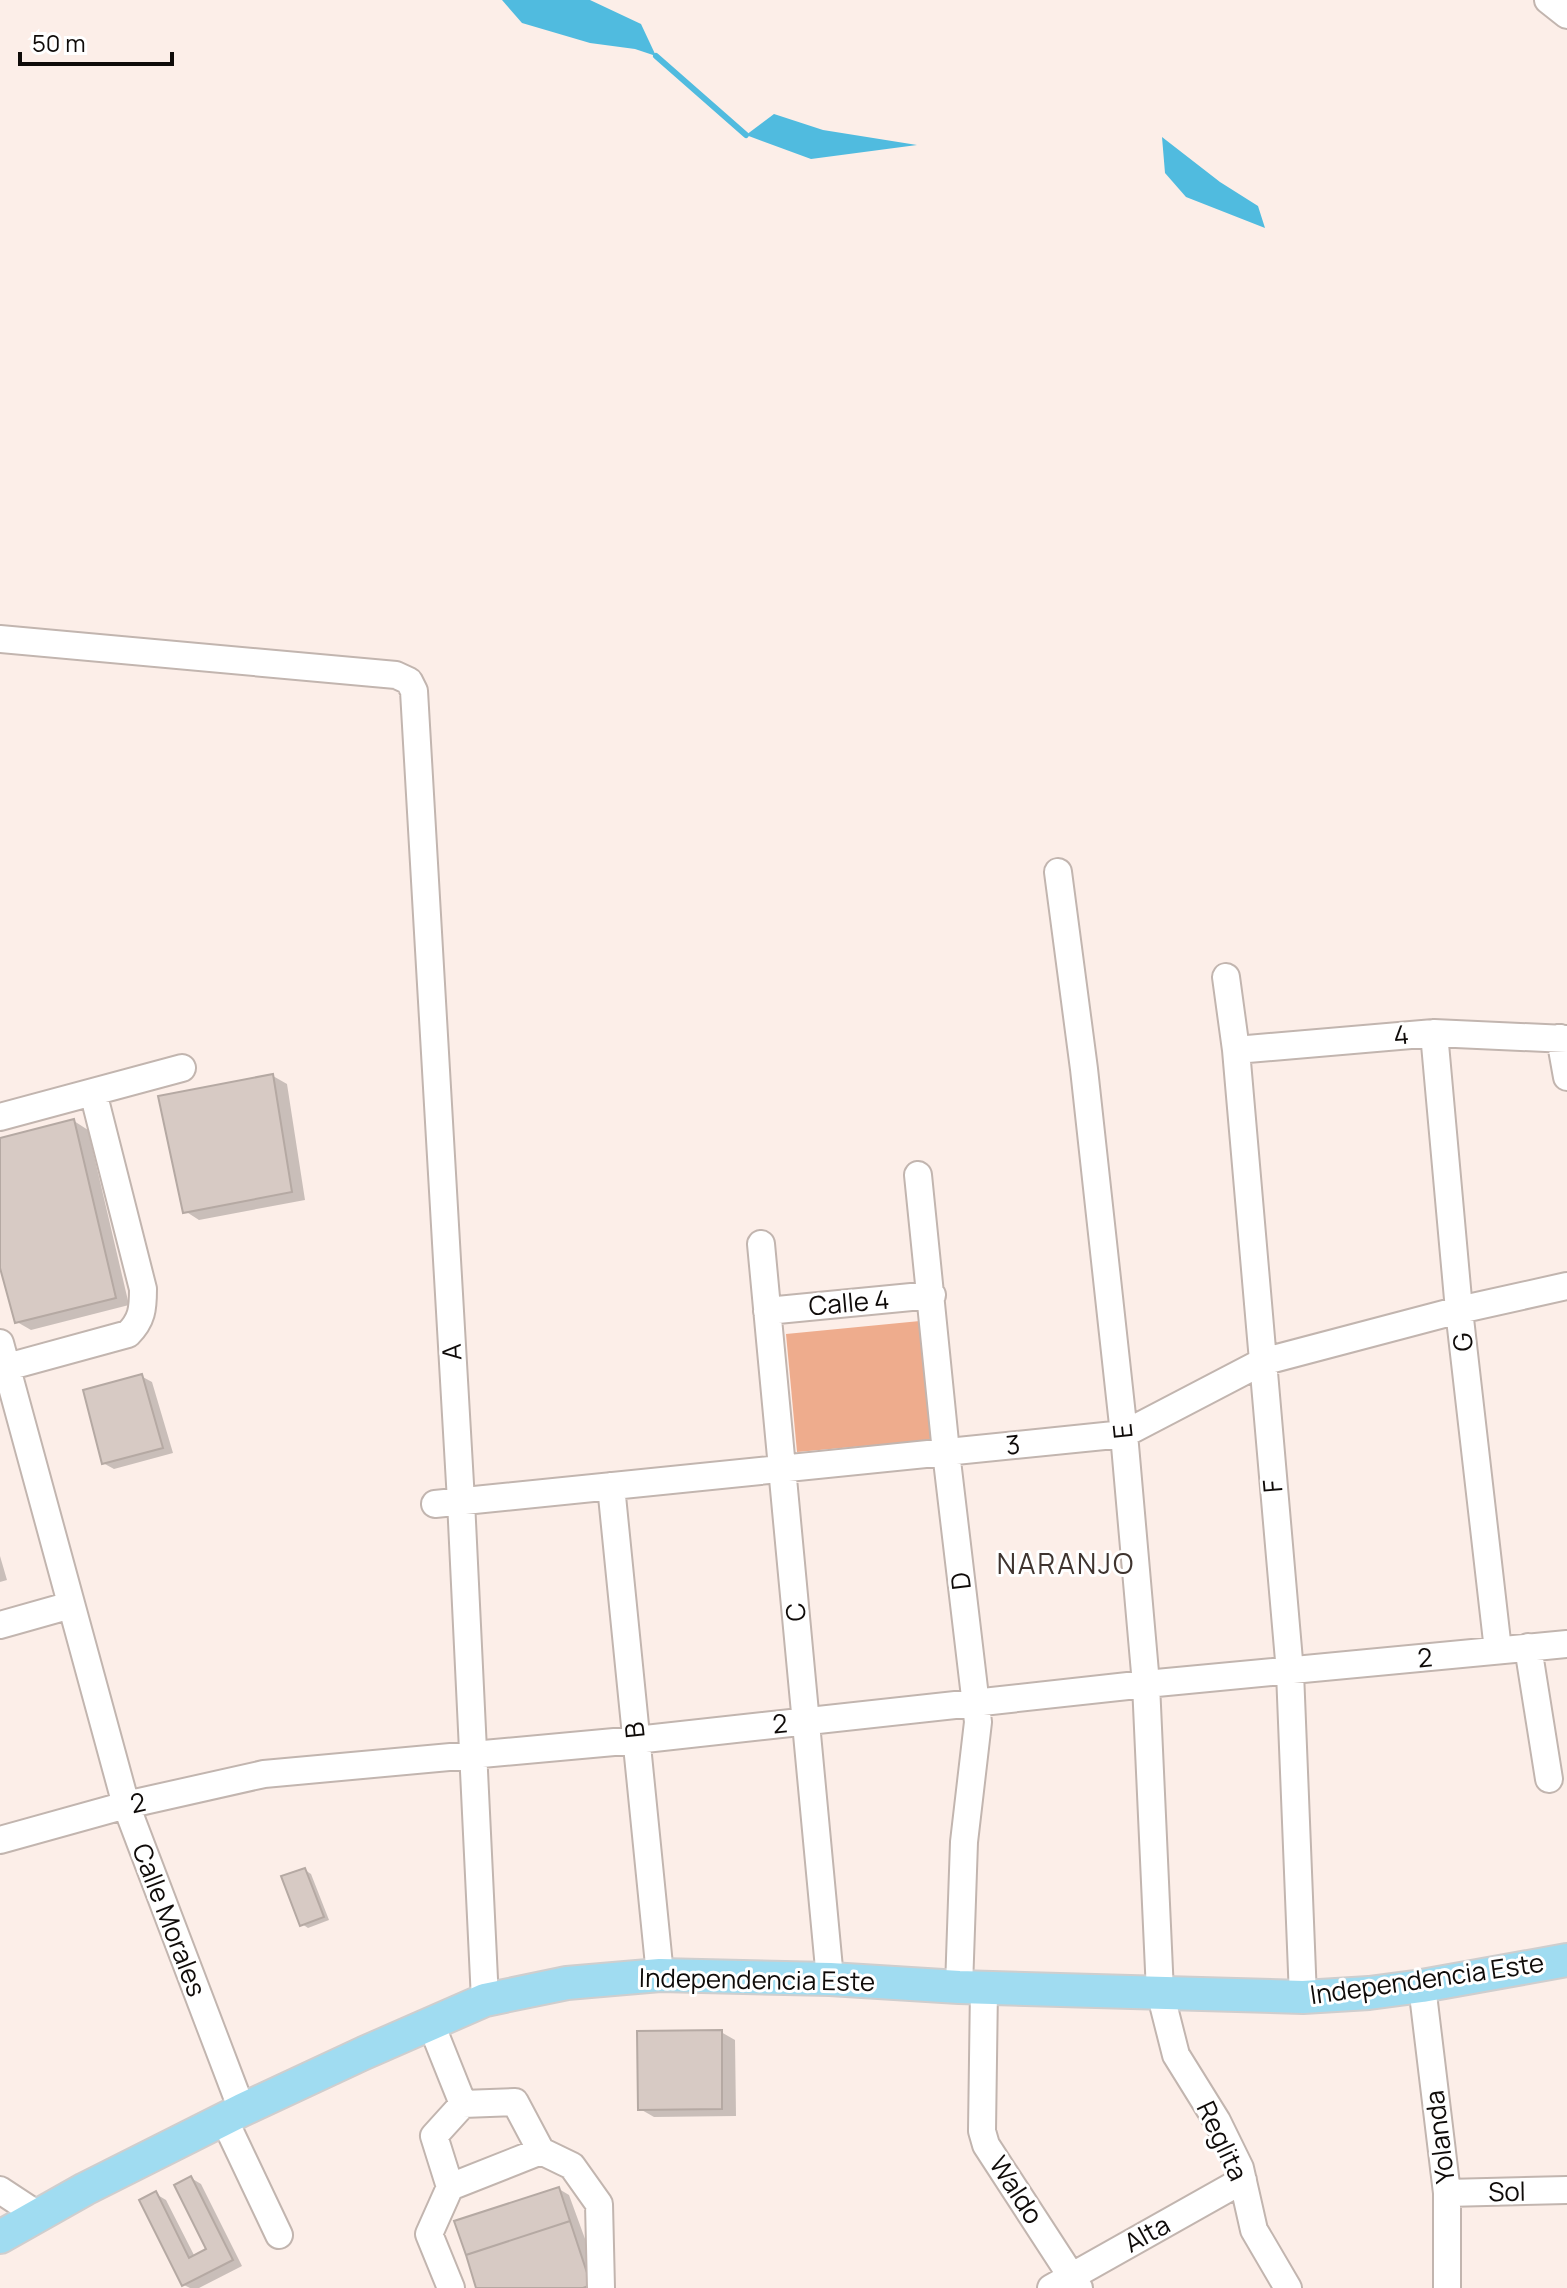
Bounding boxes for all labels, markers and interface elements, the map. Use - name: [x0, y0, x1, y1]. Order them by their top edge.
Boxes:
- scale bar: [20, 16, 172, 66]
- text: 50 m: [32, 26, 86, 59]
- street label: 4: [1392, 1015, 1410, 1053]
- street label: Calle 4: [807, 1281, 891, 1323]
- street label: G: [1443, 1331, 1481, 1353]
- street label: A: [433, 1343, 469, 1361]
- street label: E: [1103, 1422, 1141, 1440]
- street label: 3: [1004, 1425, 1022, 1463]
- street label: F: [1254, 1478, 1291, 1494]
- district label: NARANJO: [997, 1544, 1135, 1582]
- street label: D: [941, 1570, 979, 1592]
- street label: C: [776, 1601, 814, 1623]
- street label: 2: [1416, 1638, 1434, 1676]
- street label: 2: [771, 1704, 789, 1742]
- street label: B: [615, 1720, 653, 1740]
- street label: 2: [127, 1783, 149, 1821]
- street label: Calle Morales: [124, 1838, 216, 2001]
- street label: Independencia Este: [1307, 1944, 1546, 2012]
- street label: Independencia Este: [639, 1959, 875, 1999]
- street label: Yolanda: [1415, 2089, 1463, 2186]
- street label: Reglita: [1189, 2095, 1257, 2186]
- street label: Waldo: [981, 2148, 1052, 2230]
- street label: Sol: [1488, 2173, 1526, 2209]
- street label: Alta: [1117, 2206, 1176, 2260]

